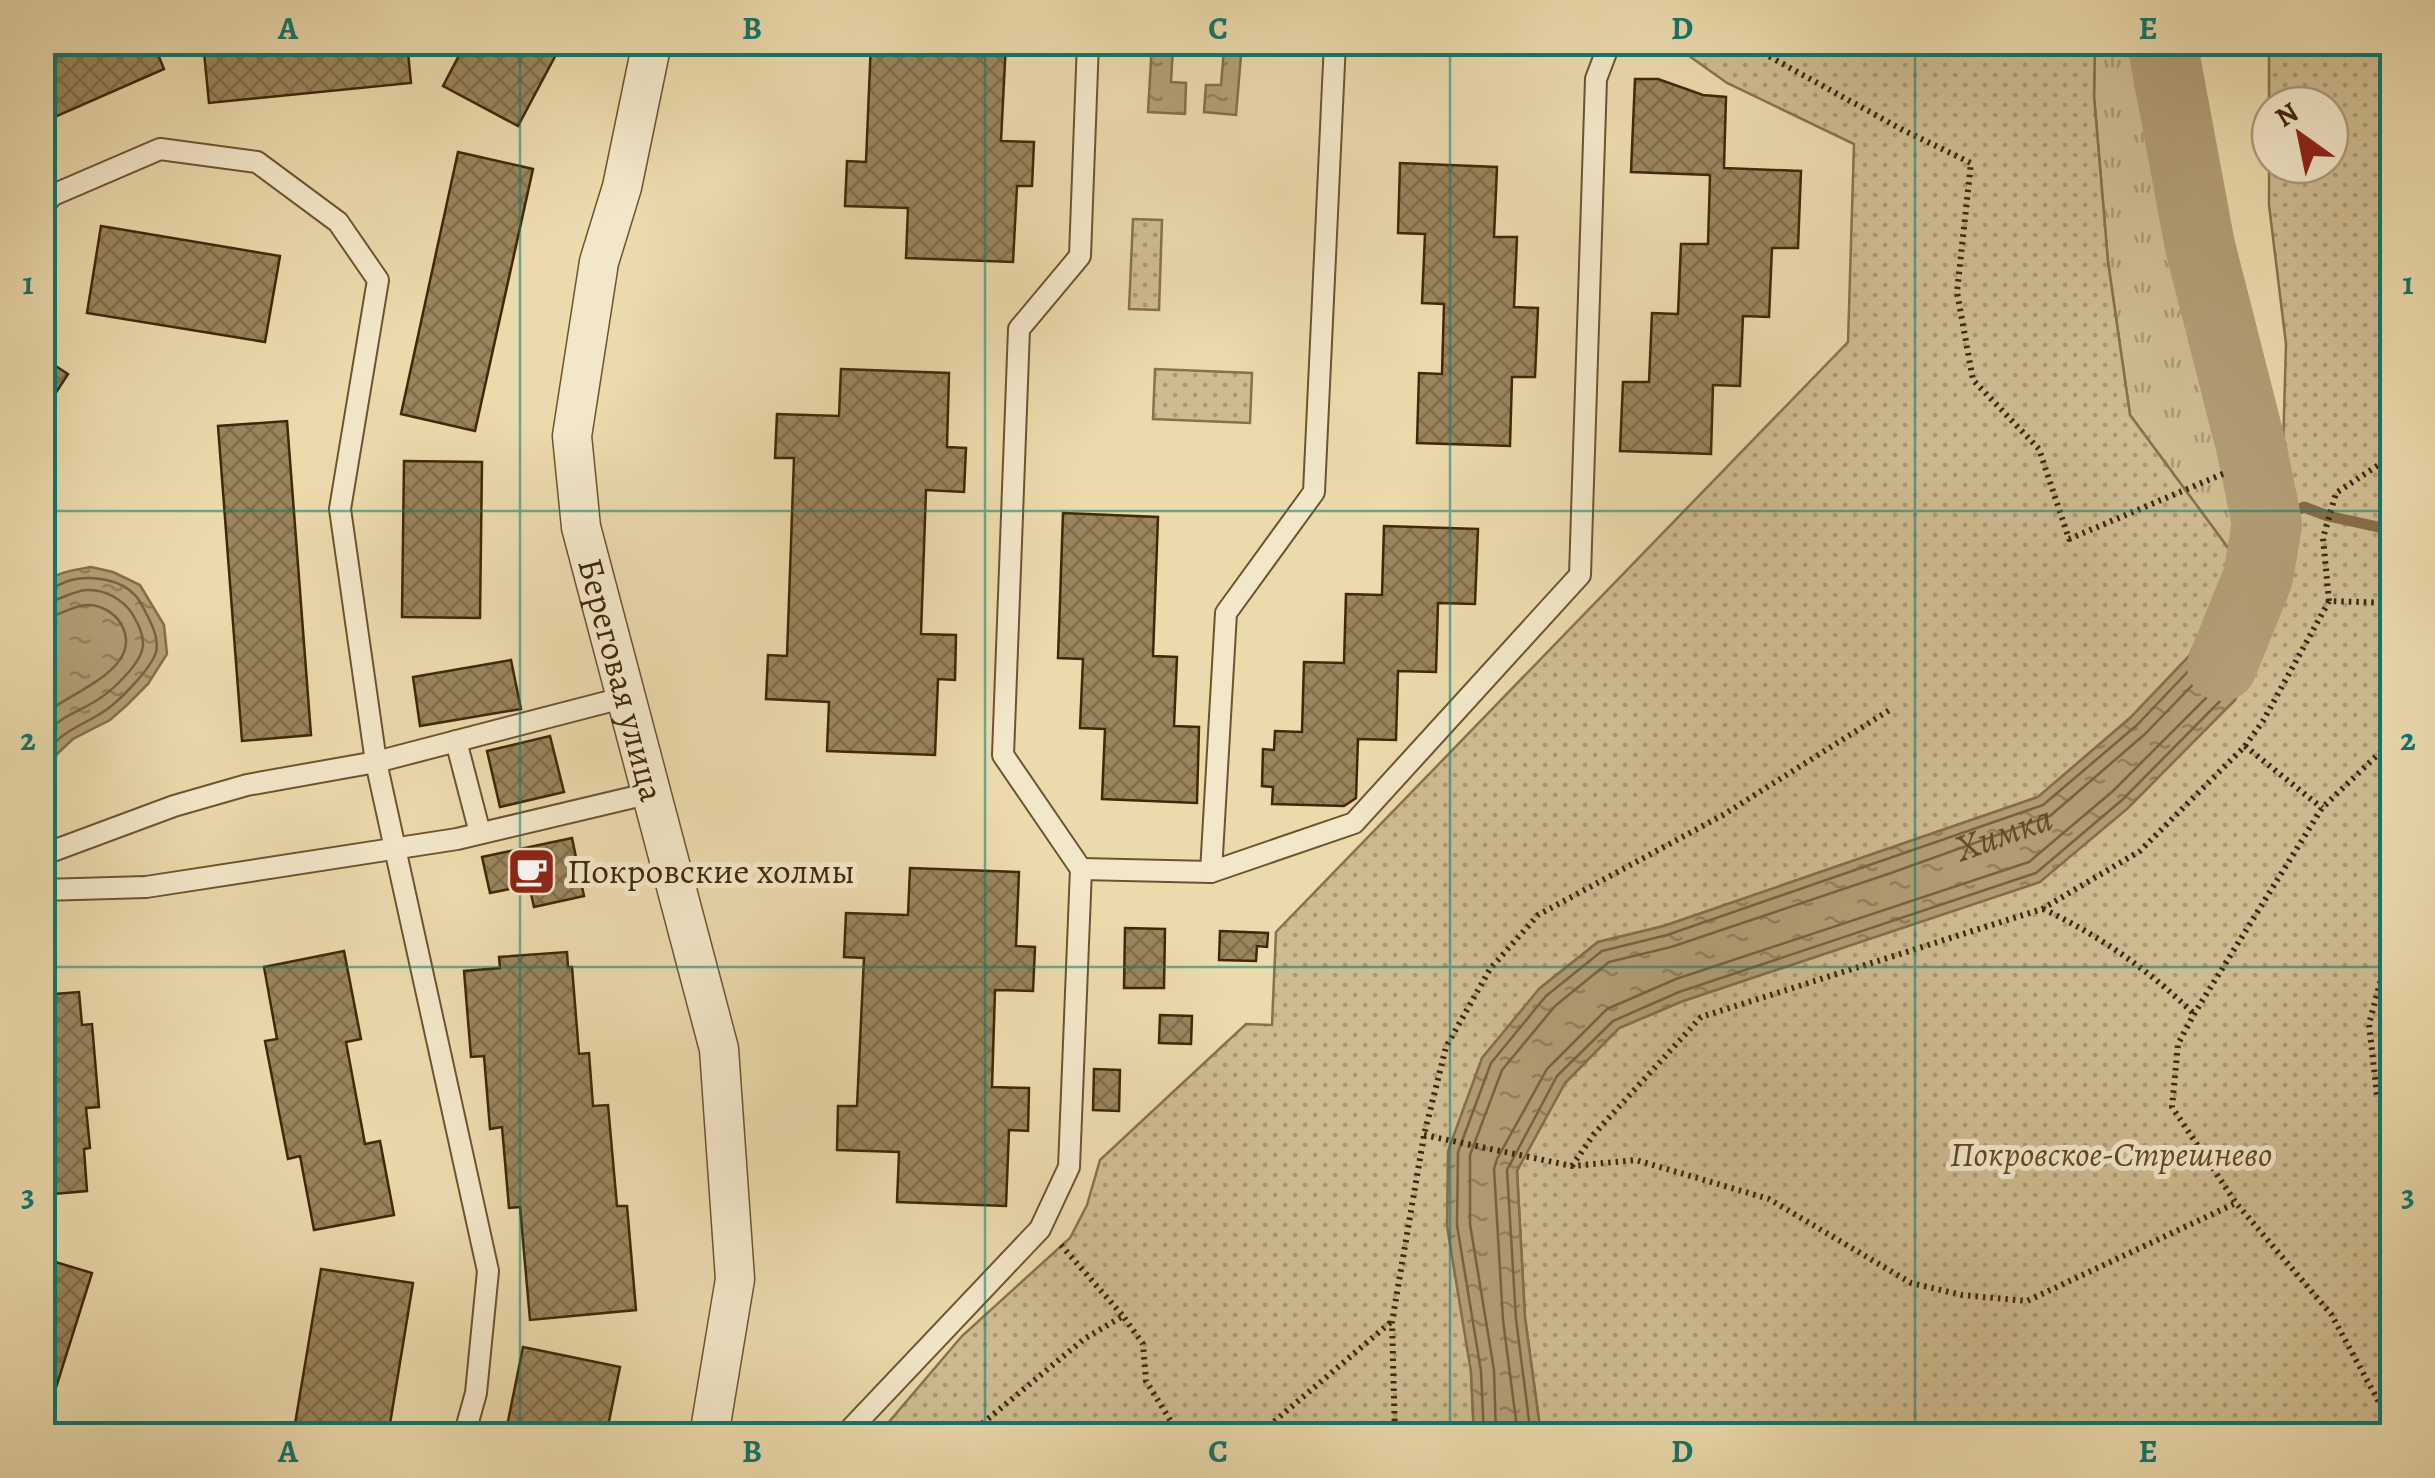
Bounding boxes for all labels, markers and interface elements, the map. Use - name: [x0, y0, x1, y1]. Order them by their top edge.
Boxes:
- text: A: [277, 6, 299, 50]
- text: B: [742, 6, 762, 50]
- text: C: [1208, 6, 1228, 50]
- text: D: [1671, 6, 1693, 50]
- text: E: [2138, 6, 2158, 50]
- north arrow: [2250, 85, 2350, 185]
- text: N: [2268, 93, 2306, 136]
- text: 1: [22, 261, 34, 305]
- text: 1: [2402, 261, 2414, 305]
- street label: Береговая улица: [566, 553, 676, 806]
- text: 2: [20, 717, 36, 761]
- text: 2: [2400, 717, 2416, 761]
- water label: Химка: [1947, 791, 2059, 874]
- cafe icon: Покровские холмы: [506, 845, 558, 897]
- place label: Покровские холмы: [567, 847, 855, 895]
- park label: Покровское-Стрешнево: [1950, 1130, 2272, 1178]
- text: 3: [21, 1173, 35, 1217]
- text: 3: [2401, 1173, 2415, 1217]
- text: A: [277, 1429, 299, 1473]
- text: B: [742, 1429, 762, 1473]
- text: C: [1208, 1429, 1228, 1473]
- text: D: [1671, 1429, 1693, 1473]
- text: E: [2138, 1429, 2158, 1473]

